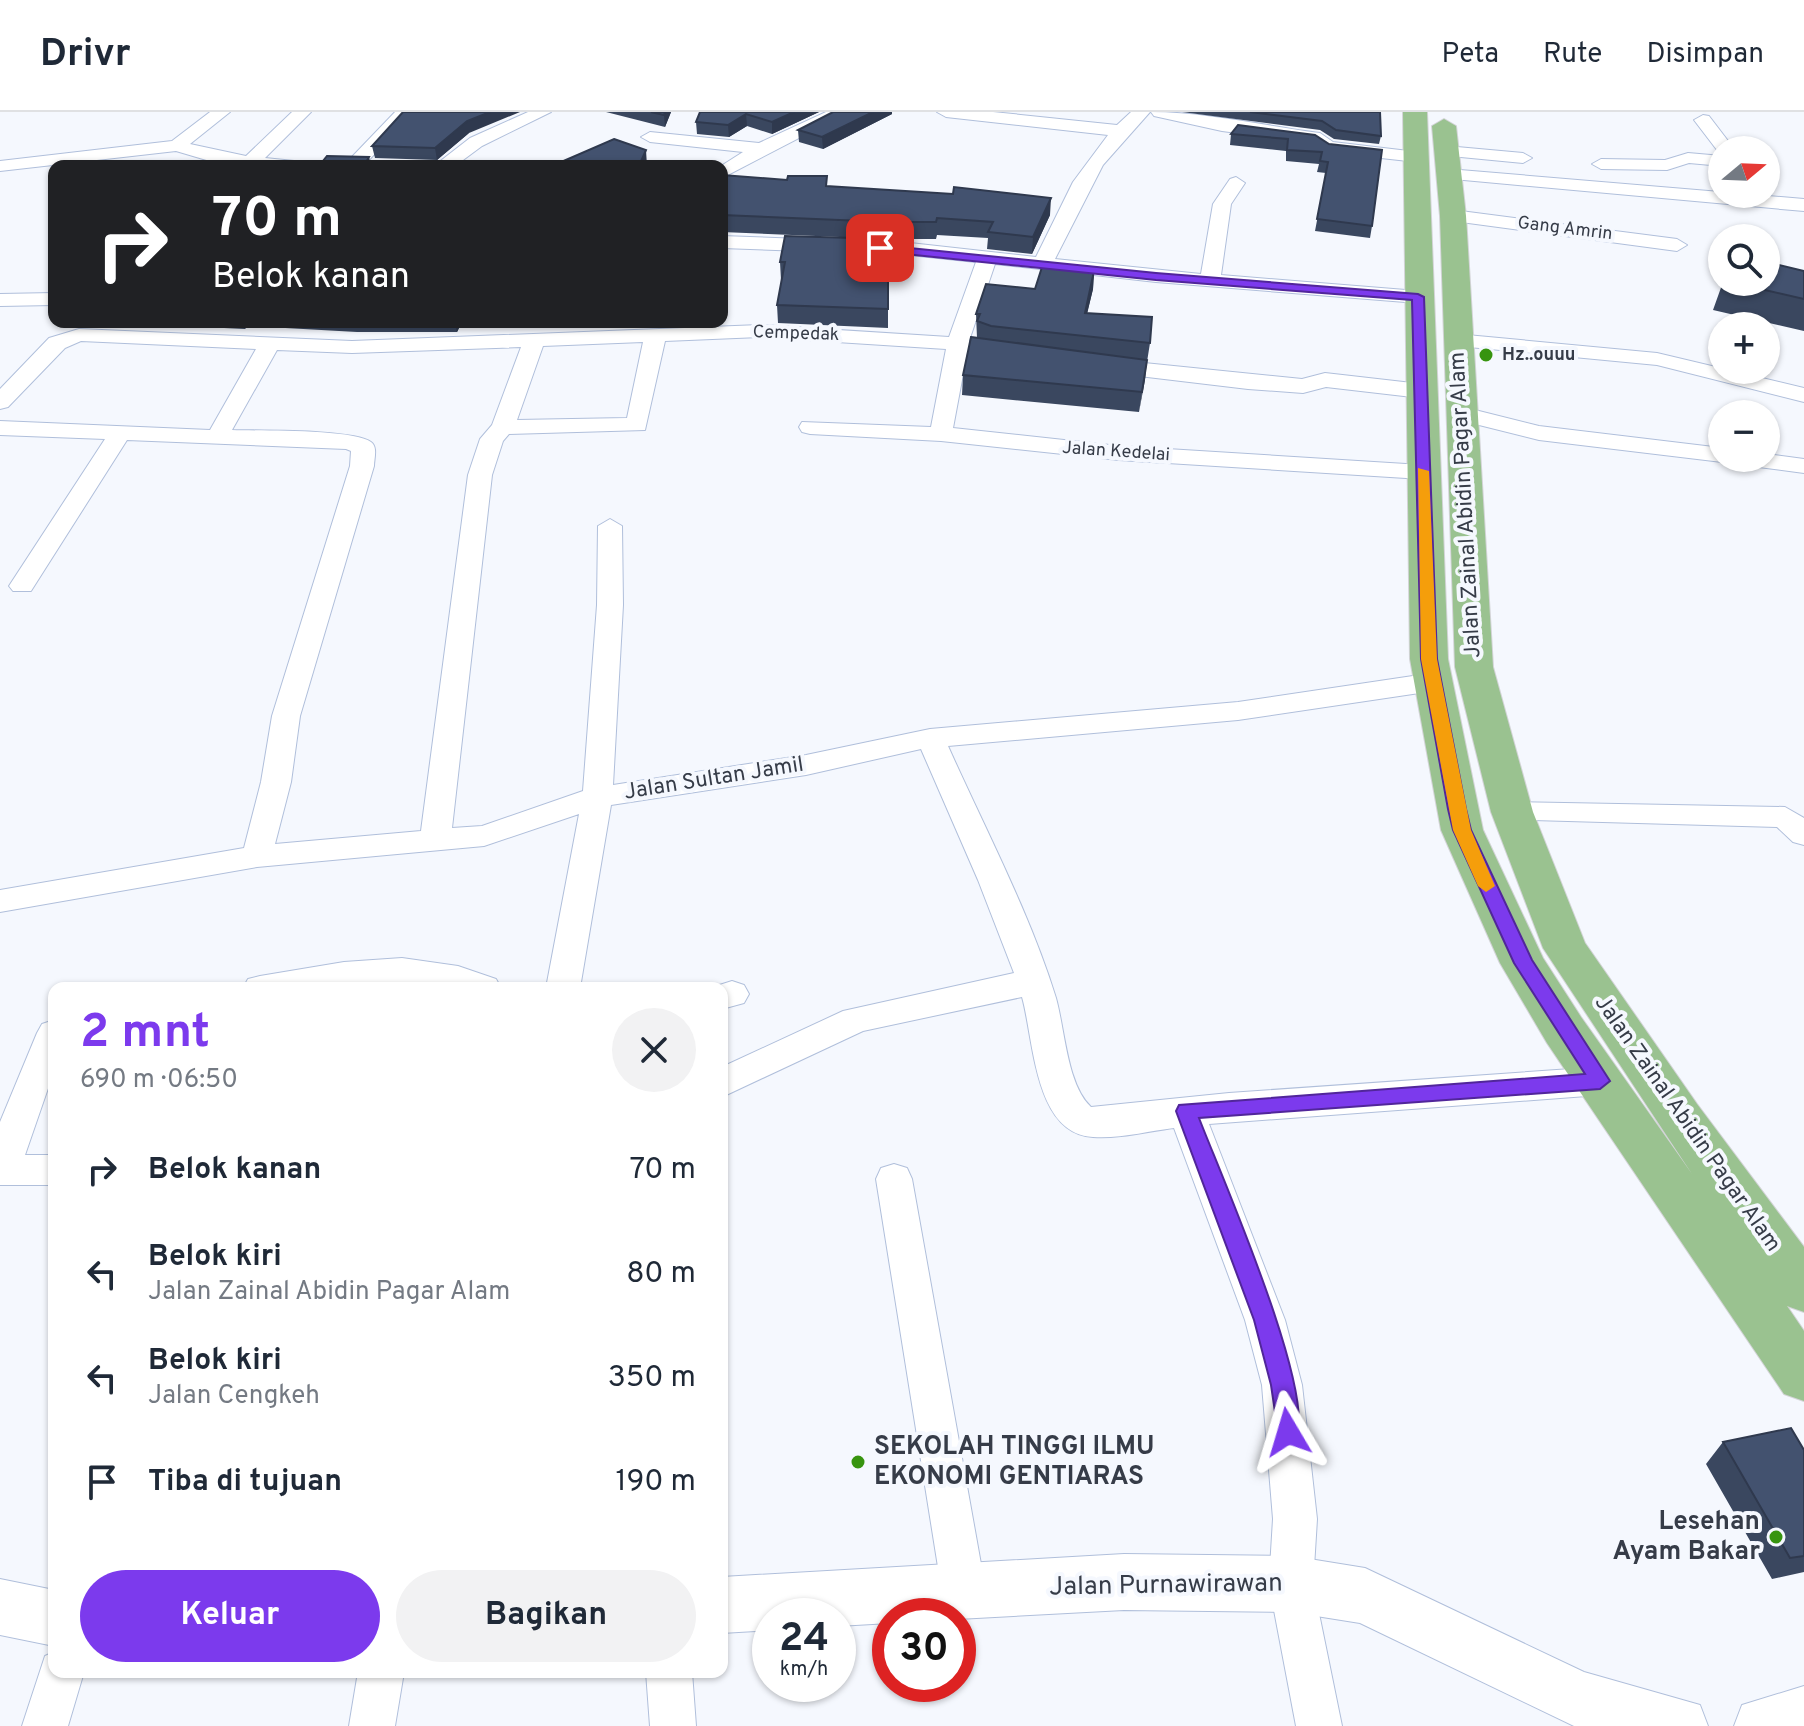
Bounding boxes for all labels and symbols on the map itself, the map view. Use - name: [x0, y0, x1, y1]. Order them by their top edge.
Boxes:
- north arrow: [1708, 136, 1780, 208]
- street label: Gang Amrin: [1516, 212, 1614, 246]
- pin: [846, 214, 914, 282]
- street label: Cempedak: [752, 321, 840, 347]
- place label: Hz..ouuu: [1502, 344, 1576, 367]
- marker: Hz..ouuu: [1477, 346, 1495, 364]
- street label: Jalan Zainal Abidin Pagar Alam: [1444, 351, 1488, 659]
- street label: Jalan Kedelai: [1061, 437, 1171, 467]
- street label: Jalan Sultan Jamil: [622, 751, 806, 807]
- street label: Jalan Zainal Abidin Pagar Alam: [1588, 991, 1786, 1257]
- position arrow: [1246, 1390, 1330, 1474]
- place label: SEKOLAH TINGGI ILMU EKONOMI GENTIARAS: [874, 1431, 1155, 1494]
- marker: SEKOLAH TINGGI ILMU EKONOMI GENTIARAS: [849, 1453, 867, 1471]
- place label: Lesehan Ayam Bakar: [1612, 1506, 1760, 1569]
- marker: Lesehan Ayam Bakar: [1767, 1528, 1785, 1546]
- street label: Jalan Purnawirawan: [1049, 1567, 1283, 1605]
- speed limit sign: 30: [872, 1598, 976, 1702]

